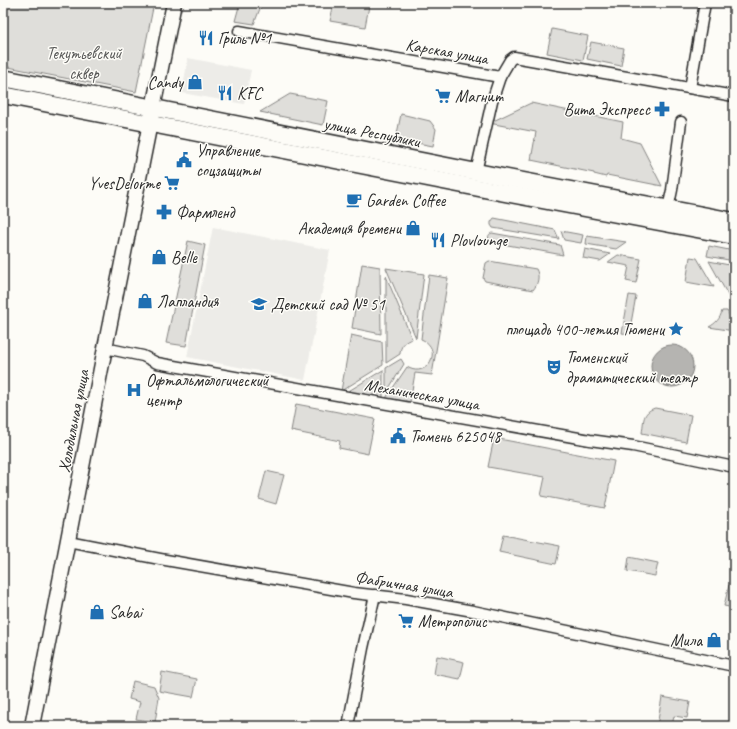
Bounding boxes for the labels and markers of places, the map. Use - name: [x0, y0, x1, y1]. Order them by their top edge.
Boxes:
- place label: Гриль №1: [218, 28, 273, 49]
- restaurant icon: Гриль №1: [197, 29, 215, 47]
- place label: Candy: [147, 72, 184, 93]
- shop icon: Candy: [186, 73, 204, 91]
- place label: KFC: [237, 83, 264, 104]
- restaurant icon: KFC: [216, 84, 234, 102]
- place label: Магнит: [455, 86, 504, 107]
- supermarket icon: Магнит: [434, 87, 452, 105]
- place label: Вита Экспресс: [564, 99, 651, 120]
- pharmacy icon: Вита Экспресс: [653, 100, 671, 118]
- place label: Управление соцзащиты: [196, 140, 262, 181]
- public building icon: Управление соцзащиты: [175, 151, 193, 169]
- place label: YvesDelorme: [89, 173, 161, 194]
- supermarket icon: YvesDelorme: [163, 174, 181, 192]
- place label: Garden Coffee: [366, 190, 447, 211]
- cafe icon: Garden Coffee: [345, 191, 363, 209]
- place label: Фармленд: [176, 202, 236, 223]
- pharmacy icon: Фармленд: [155, 203, 173, 221]
- place label: Академия времени: [298, 218, 403, 239]
- shop icon: Академия времени: [404, 219, 422, 237]
- place label: Plovlounge: [450, 230, 508, 251]
- restaurant icon: Plovlounge: [429, 231, 447, 249]
- place label: Belle: [171, 247, 198, 268]
- shop icon: Belle: [150, 248, 168, 266]
- place label: Лапландия: [157, 291, 219, 312]
- shop icon: Лапландия: [136, 292, 154, 310]
- place label: Детский сад № 51: [271, 294, 386, 315]
- school or university icon: Детский сад № 51: [250, 295, 268, 313]
- place label: площадь 400-летия Тюмени: [506, 319, 666, 340]
- place icon: площадь 400-летия Тюмени: [667, 320, 685, 338]
- place label: Тюменский драматический театр: [566, 347, 699, 388]
- theatre icon: Тюменский драматический театр: [545, 358, 563, 376]
- place label: Офтальмологический центр: [146, 370, 269, 411]
- hospital icon: Офтальмологический центр: [125, 381, 143, 399]
- place label: Тюмень 625048: [410, 426, 503, 447]
- public building icon: Тюмень 625048: [389, 427, 407, 445]
- place label: Sabai: [109, 602, 145, 623]
- shop icon: Sabai: [88, 603, 106, 621]
- place label: Метрополис: [418, 611, 488, 632]
- supermarket icon: Метрополис: [397, 612, 415, 630]
- place label: Мила: [670, 630, 703, 651]
- shop icon: Мила: [705, 631, 723, 649]

